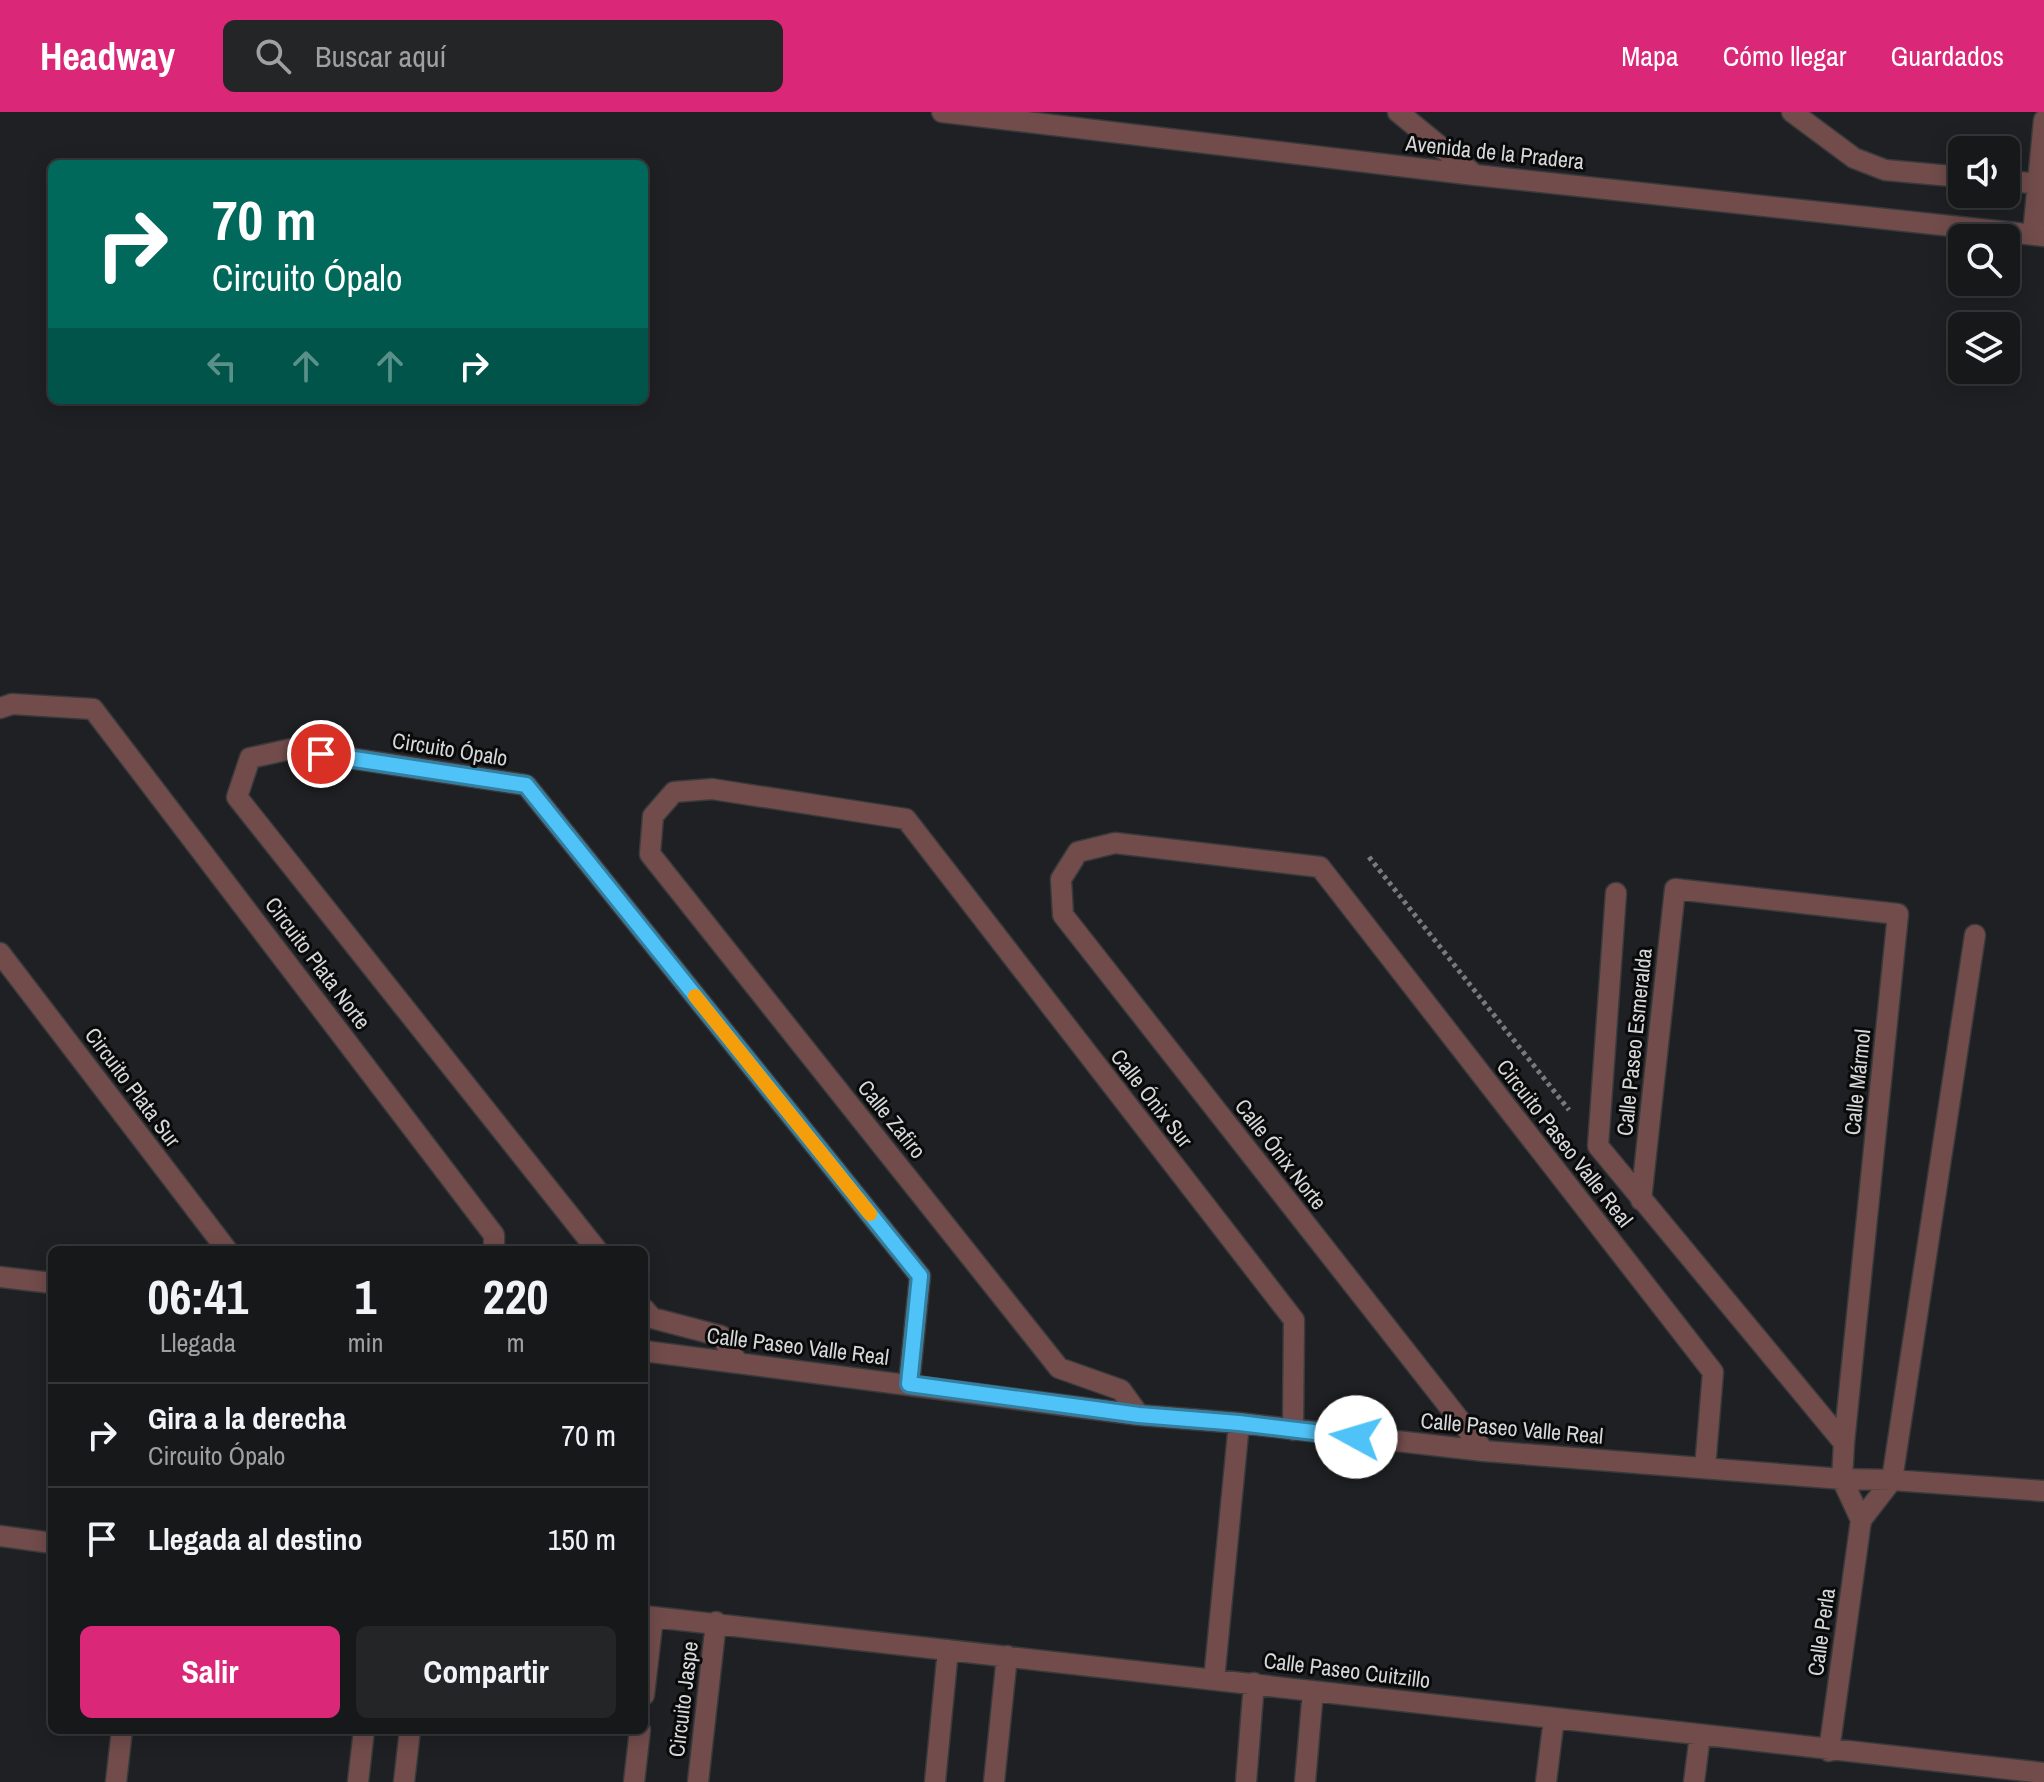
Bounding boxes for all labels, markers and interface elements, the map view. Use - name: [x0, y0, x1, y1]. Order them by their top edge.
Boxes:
- search box: [223, 20, 783, 92]
- text: Headway: [40, 31, 175, 82]
- icon: search: [251, 34, 295, 78]
- text: Buscar aquí: [315, 36, 446, 76]
- text: Mapa: [1621, 37, 1679, 75]
- text: Cómo llegar: [1723, 37, 1846, 75]
- text: Guardados: [1890, 37, 2004, 75]
- street label: Avenida de la Pradera: [1403, 128, 1586, 176]
- map controls: [1948, 136, 2020, 384]
- button: sound: [1948, 136, 2020, 208]
- text: 70 m: [212, 182, 317, 257]
- icon: right: [80, 192, 184, 296]
- button: search: [1948, 224, 2020, 296]
- text: Circuito Ópalo: [212, 254, 402, 302]
- button: layers: [1948, 312, 2020, 384]
- icon: left: [200, 344, 244, 388]
- icon: ahead: [284, 344, 328, 388]
- icon: ahead: [368, 344, 412, 388]
- icon: right: [452, 344, 496, 388]
- pin: [287, 720, 355, 788]
- street label: Circuito Ópalo: [390, 725, 510, 773]
- icon: arrive: [299, 732, 343, 776]
- street label: Circuito Plata Norte: [258, 891, 378, 1035]
- street label: Calle Paseo Esmeralda: [1609, 947, 1659, 1137]
- street label: Circuito Plata Sur: [78, 1021, 188, 1153]
- street label: Calle Mármol: [1837, 1028, 1877, 1136]
- street label: Calle Ónix Sur: [1104, 1043, 1200, 1153]
- street label: Circuito Paseo Valle Real: [1490, 1053, 1640, 1233]
- street label: Calle Zafiro: [851, 1073, 933, 1165]
- street label: Calle Ónix Norte: [1228, 1092, 1334, 1216]
- text: 06:41: [148, 1264, 248, 1329]
- text: 1: [355, 1264, 376, 1329]
- text: 220: [483, 1264, 548, 1329]
- street label: Calle Paseo Valle Real: [705, 1320, 891, 1372]
- text: Llegada: [160, 1325, 236, 1360]
- text: min: [348, 1325, 383, 1360]
- text: m: [507, 1325, 525, 1360]
- position arrow: [1314, 1395, 1398, 1479]
- text: Gira a la derecha: [148, 1398, 346, 1438]
- street label: Calle Paseo Valle Real: [1419, 1405, 1605, 1451]
- icon: right: [80, 1413, 124, 1457]
- text: 70 m: [561, 1415, 616, 1455]
- text: Circuito Ópalo: [148, 1438, 285, 1473]
- icon: arrive: [80, 1517, 124, 1561]
- text: Llegada al destino: [148, 1519, 363, 1559]
- text: 150 m: [548, 1519, 616, 1559]
- street label: Calle Perla: [1800, 1586, 1842, 1678]
- button: Salir: [80, 1626, 340, 1718]
- button: Compartir: [356, 1626, 616, 1718]
- street label: Circuito Jaspe: [661, 1639, 705, 1759]
- street label: Calle Paseo Cuitzillo: [1262, 1645, 1432, 1695]

